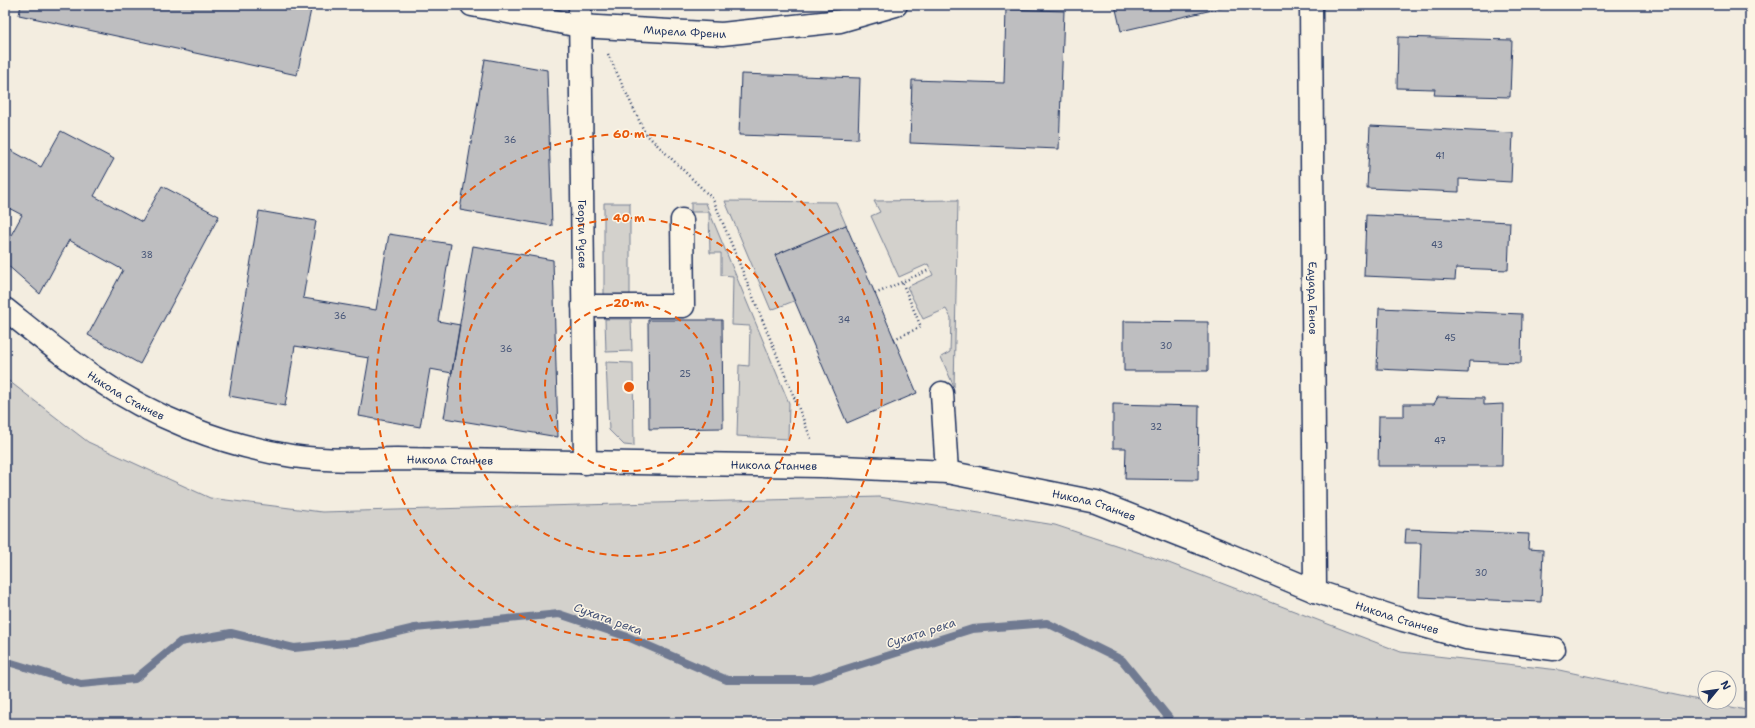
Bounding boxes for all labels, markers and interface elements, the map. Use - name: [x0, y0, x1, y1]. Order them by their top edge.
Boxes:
- street label: Мирела Френи: [643, 22, 727, 42]
- text: 60 m: [613, 126, 645, 142]
- house number: 36: [504, 134, 516, 146]
- house number: 41: [1435, 150, 1445, 162]
- street label: Георги Русев: [575, 200, 590, 269]
- text: 40 m: [613, 210, 645, 226]
- house number: 43: [1431, 239, 1443, 251]
- house number: 38: [141, 249, 153, 261]
- street label: Едуард Генов: [1305, 261, 1321, 335]
- text: 20 m: [613, 295, 645, 311]
- house number: 36: [334, 310, 346, 322]
- house number: 34: [838, 314, 850, 326]
- house number: 45: [1444, 332, 1456, 344]
- house number: 30: [1160, 340, 1172, 352]
- house number: 36: [500, 343, 512, 355]
- street label: Никола Станчев: [85, 367, 167, 424]
- house number: 25: [679, 368, 691, 380]
- centre of rings: [622, 380, 636, 394]
- house number: 32: [1150, 421, 1162, 433]
- house number: 47: [1434, 435, 1446, 447]
- street label: Никола Станчев: [406, 452, 494, 468]
- street label: Никола Станчев: [730, 457, 817, 473]
- street label: Никола Станчев: [1051, 486, 1138, 524]
- house number: 30: [1475, 567, 1487, 579]
- street label: Никола Станчев: [1354, 597, 1441, 637]
- water label: Сухата река: [571, 599, 645, 639]
- water label: Сухата река: [884, 614, 958, 652]
- north arrow: [1697, 670, 1737, 710]
- text: N: [1717, 678, 1734, 693]

